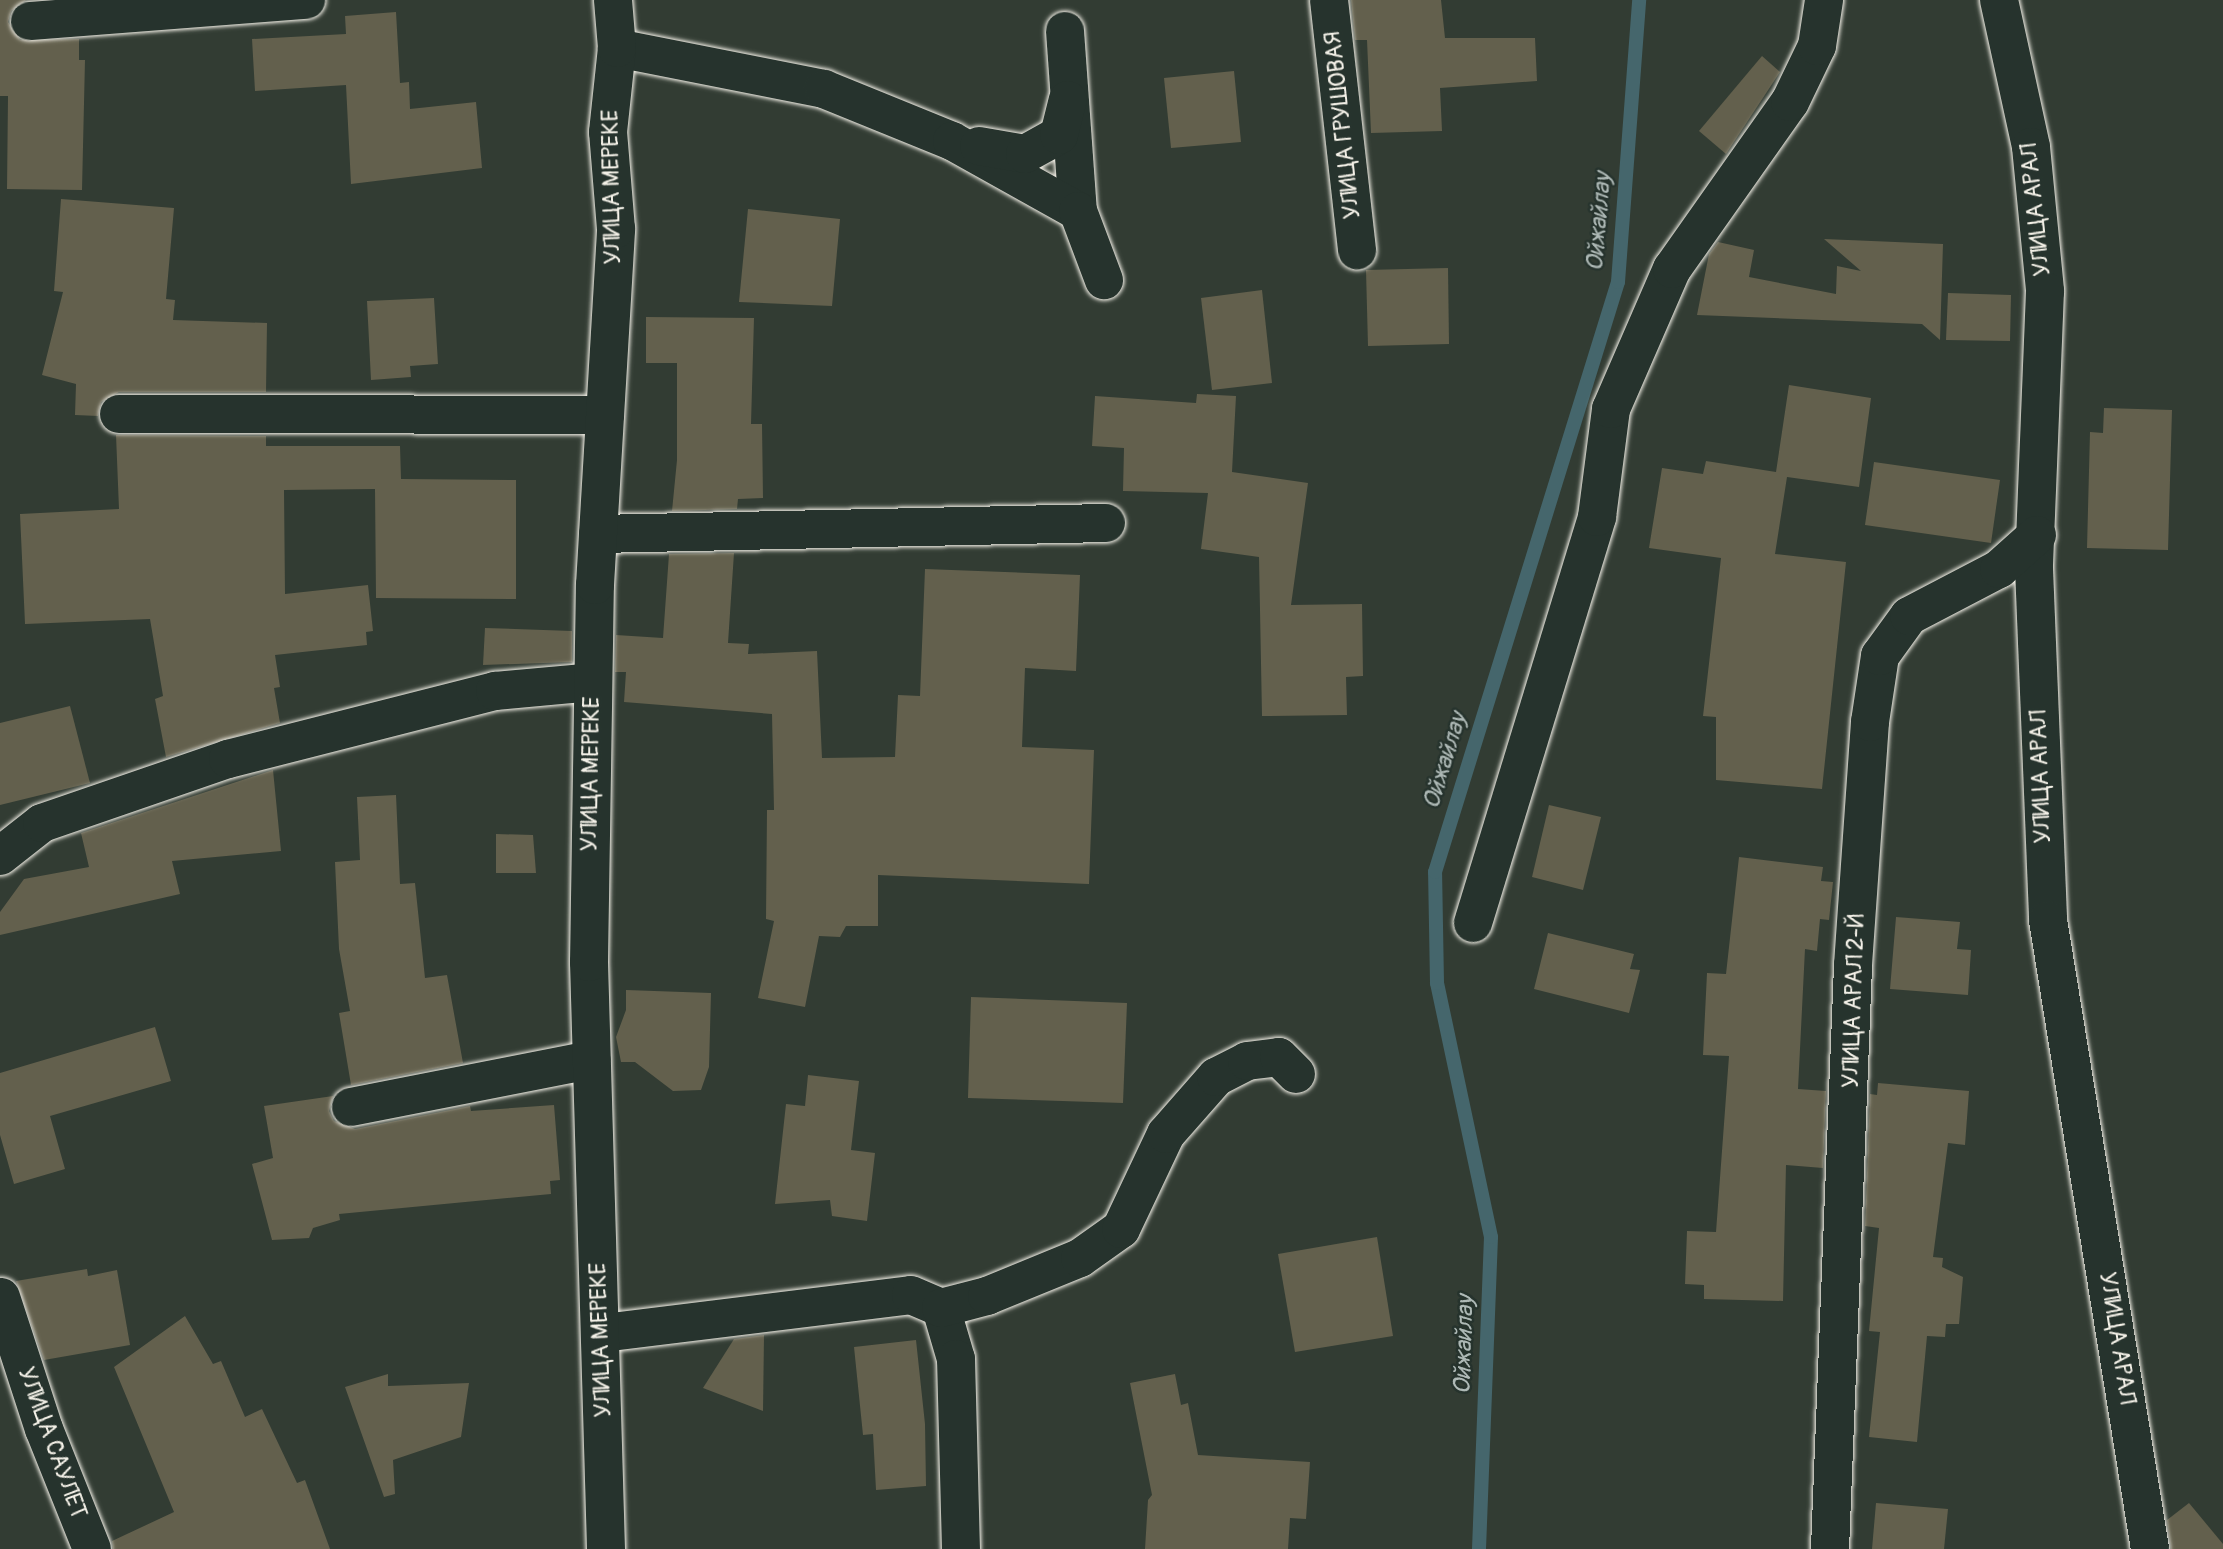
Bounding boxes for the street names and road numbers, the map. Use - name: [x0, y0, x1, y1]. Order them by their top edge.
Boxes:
- street label: УЛИЦА ГРУШОВАЯ: [1319, 30, 1367, 220]
- street label: УЛИЦА МЕРЕКЕ: [597, 109, 627, 265]
- street label: УЛИЦА АРАЛ: [2015, 143, 2057, 277]
- street label: УЛИЦА МЕРЕКЕ: [576, 696, 606, 852]
- street label: УЛИЦА АРАЛ: [2025, 710, 2057, 844]
- street label: УЛИЦА АРАЛ 2-Й: [1837, 913, 1871, 1089]
- street label: УЛИЦА МЕРЕКЕ: [585, 1262, 617, 1418]
- street label: УЛИЦА АРАЛ: [2093, 1270, 2141, 1406]
- street label: УЛИЦА САУЛЕТ: [12, 1364, 92, 1522]

